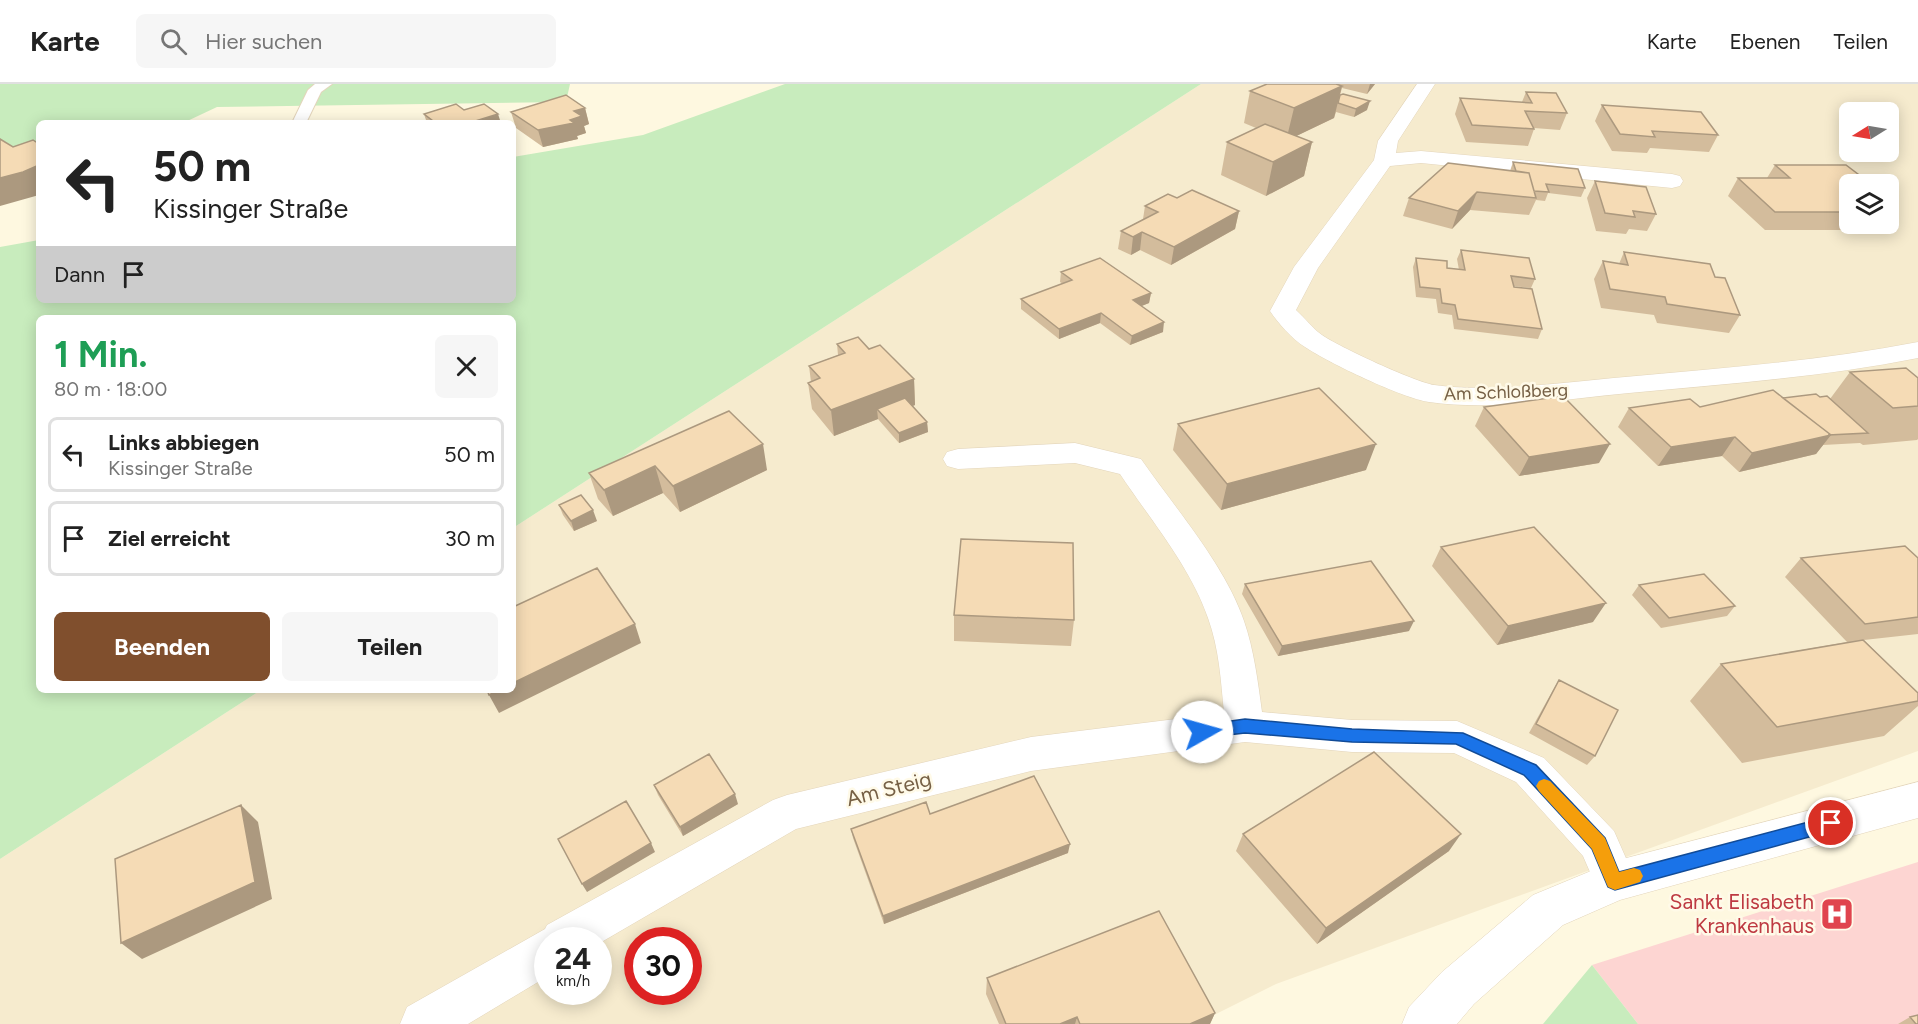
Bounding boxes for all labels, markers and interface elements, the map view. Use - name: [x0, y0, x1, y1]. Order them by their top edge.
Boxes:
- search box: [136, 14, 556, 68]
- text: Karte: [30, 24, 100, 58]
- icon: search: [157, 25, 190, 58]
- text: Hier suchen: [205, 28, 322, 55]
- text: Karte: [1647, 29, 1696, 54]
- text: Ebenen: [1729, 29, 1801, 54]
- text: Teilen: [1834, 29, 1888, 54]
- north arrow: [1839, 102, 1899, 162]
- map controls: [1839, 102, 1899, 234]
- text: 50 m: [153, 141, 251, 192]
- icon: left: [54, 144, 132, 222]
- button: layers: [1839, 174, 1899, 234]
- text: Kissinger Straße: [153, 192, 348, 225]
- icon: arrive: [117, 258, 150, 291]
- text: Dann: [54, 261, 105, 288]
- text: 1 Min.: [54, 333, 147, 376]
- button: close: [435, 335, 498, 398]
- text: 80 m · 18:00: [54, 377, 167, 401]
- street label: Am Schloßberg: [1443, 379, 1569, 405]
- text: Links abbiegen: [108, 429, 259, 456]
- icon: left: [57, 438, 90, 471]
- text: 50 m: [444, 441, 495, 468]
- text: Kissinger Straße: [108, 456, 253, 480]
- icon: arrive: [57, 522, 90, 555]
- text: Ziel erreicht: [108, 525, 231, 552]
- text: 30 m: [445, 525, 495, 552]
- button: Beenden: [54, 612, 270, 681]
- button: Teilen: [282, 612, 498, 681]
- position arrow: [1170, 700, 1234, 764]
- street label: Am Steig: [844, 766, 934, 811]
- pin: [1805, 797, 1856, 848]
- icon: arrive: [1814, 806, 1847, 839]
- place label: Sankt Elisabeth Krankenhaus: [1670, 889, 1814, 938]
- hospital icon: Sankt Elisabeth Krankenhaus: [1819, 896, 1855, 932]
- speed limit sign: 30: [624, 927, 702, 1005]
- text: 24: [555, 940, 591, 977]
- text: km/h: [556, 972, 590, 990]

